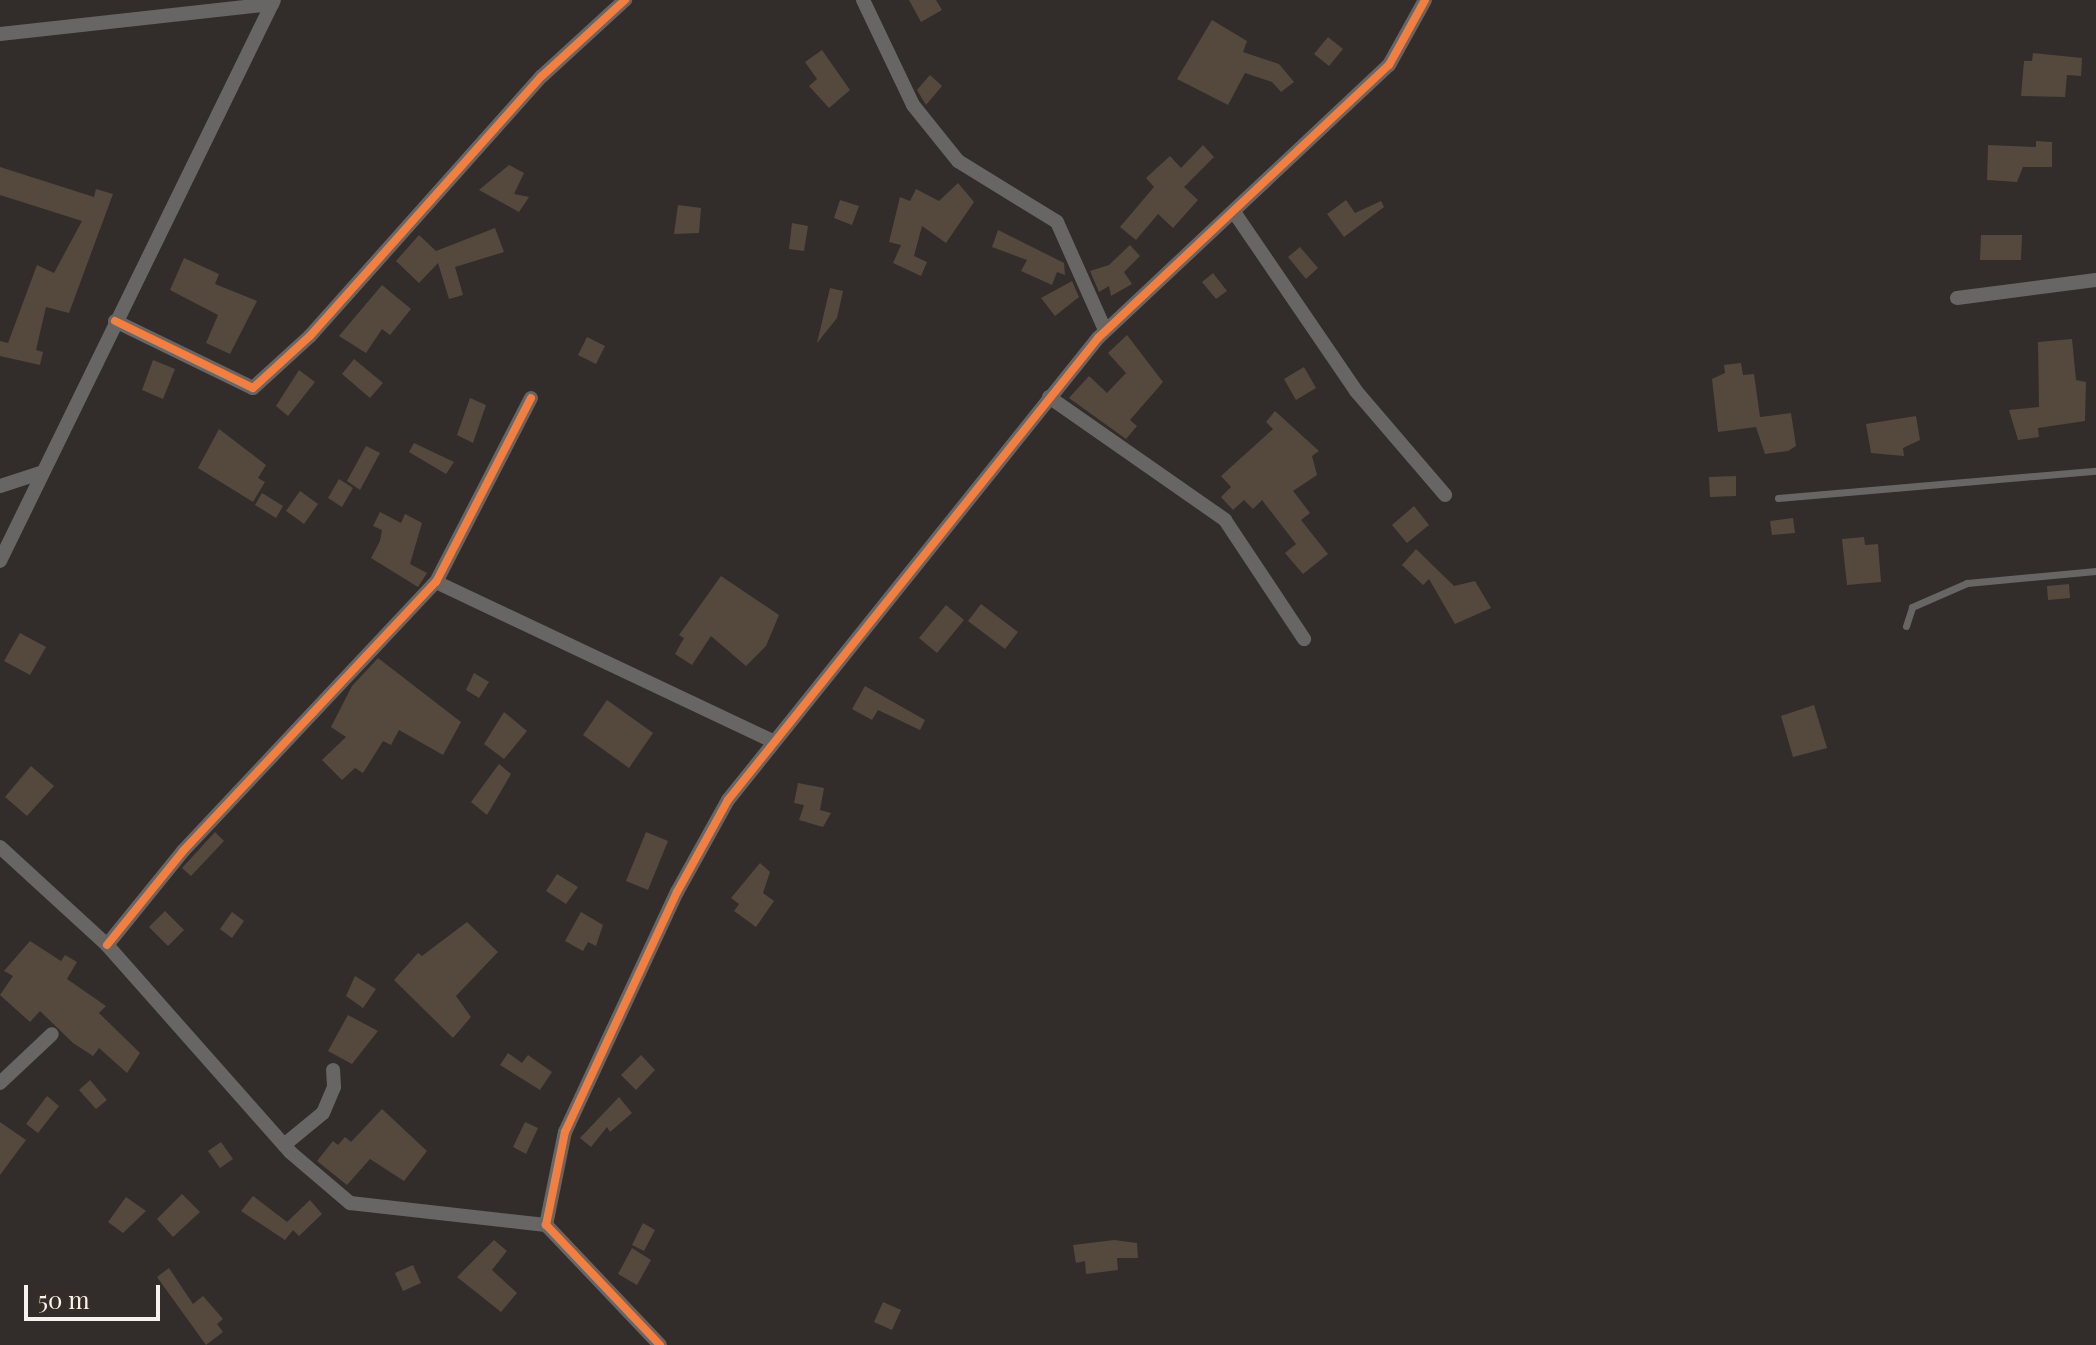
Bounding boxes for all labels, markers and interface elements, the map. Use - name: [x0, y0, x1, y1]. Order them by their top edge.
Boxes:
- scale bar: [28, 1269, 164, 1319]
- text: 50 m: [38, 1283, 90, 1315]

